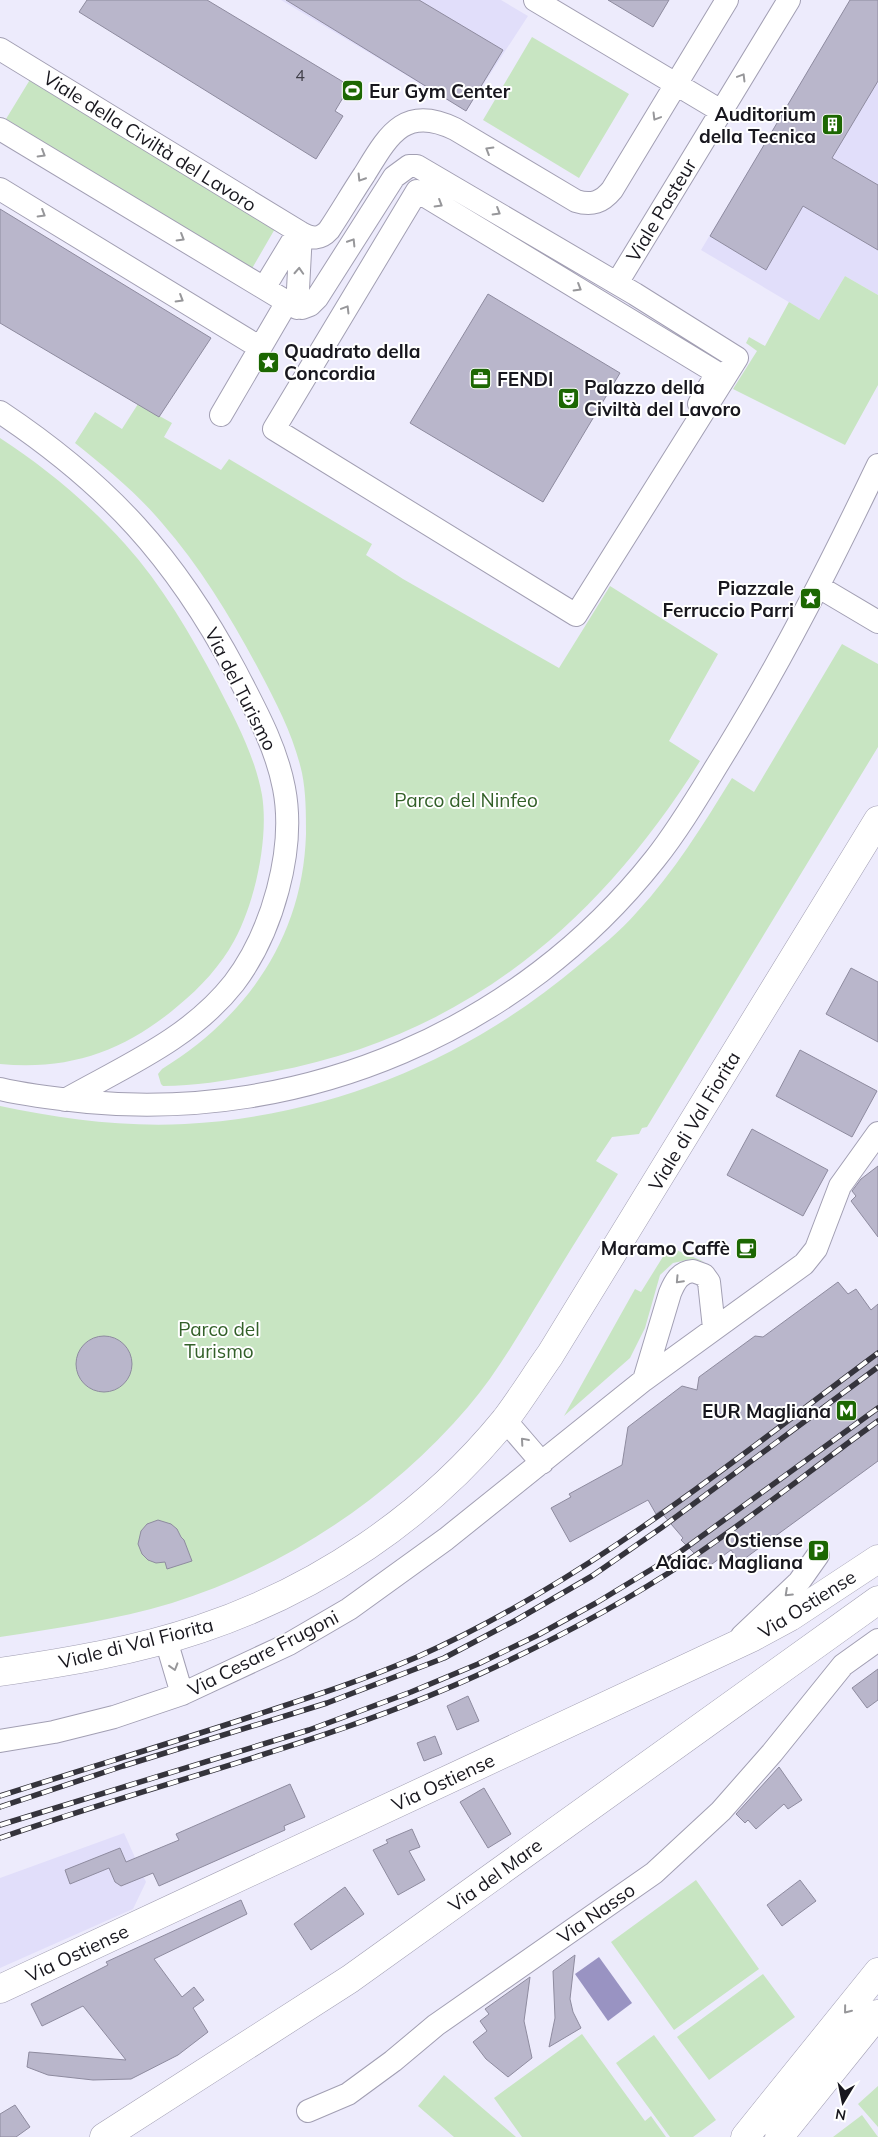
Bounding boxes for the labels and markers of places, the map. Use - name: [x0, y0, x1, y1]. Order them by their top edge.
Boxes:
- sports icon: Eur Gym Center: [341, 79, 365, 103]
- place label: Eur Gym Center: [369, 79, 511, 103]
- place label: Auditorium della Tecnica: [699, 102, 816, 148]
- building icon: Auditorium della Tecnica: [820, 113, 844, 137]
- place label: Quadrato della Concordia: [284, 339, 420, 385]
- place icon: Quadrato della Concordia: [256, 350, 280, 374]
- office icon: FENDI: [469, 367, 493, 391]
- place label: FENDI: [497, 367, 553, 391]
- place label: Palazzo della Civiltà del Lavoro: [584, 375, 741, 421]
- theatre icon: Palazzo della Civiltà del Lavoro: [556, 386, 580, 410]
- place label: Piazzale Ferruccio Parri: [663, 576, 794, 622]
- place icon: Piazzale Ferruccio Parri: [798, 587, 822, 611]
- place label: Maramo Caffè: [601, 1236, 730, 1260]
- cafe icon: Maramo Caffè: [734, 1236, 758, 1260]
- place label: EUR Magliana: [702, 1399, 831, 1423]
- metro station icon: EUR Magliana: [835, 1399, 859, 1423]
- place label: Ostiense Adiac. Magliana: [656, 1528, 803, 1574]
- parking icon: Ostiense Adiac. Magliana: [807, 1539, 831, 1563]

